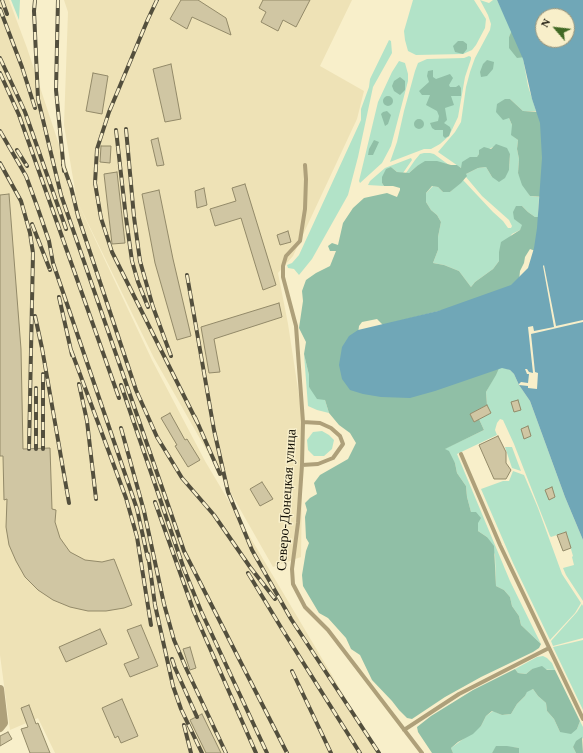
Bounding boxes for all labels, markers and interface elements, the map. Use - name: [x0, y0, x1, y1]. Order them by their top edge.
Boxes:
- north arrow: [535, 8, 575, 48]
- text: N: [538, 17, 552, 29]
- street label: Северо-Донецкая улица: [274, 428, 300, 572]

